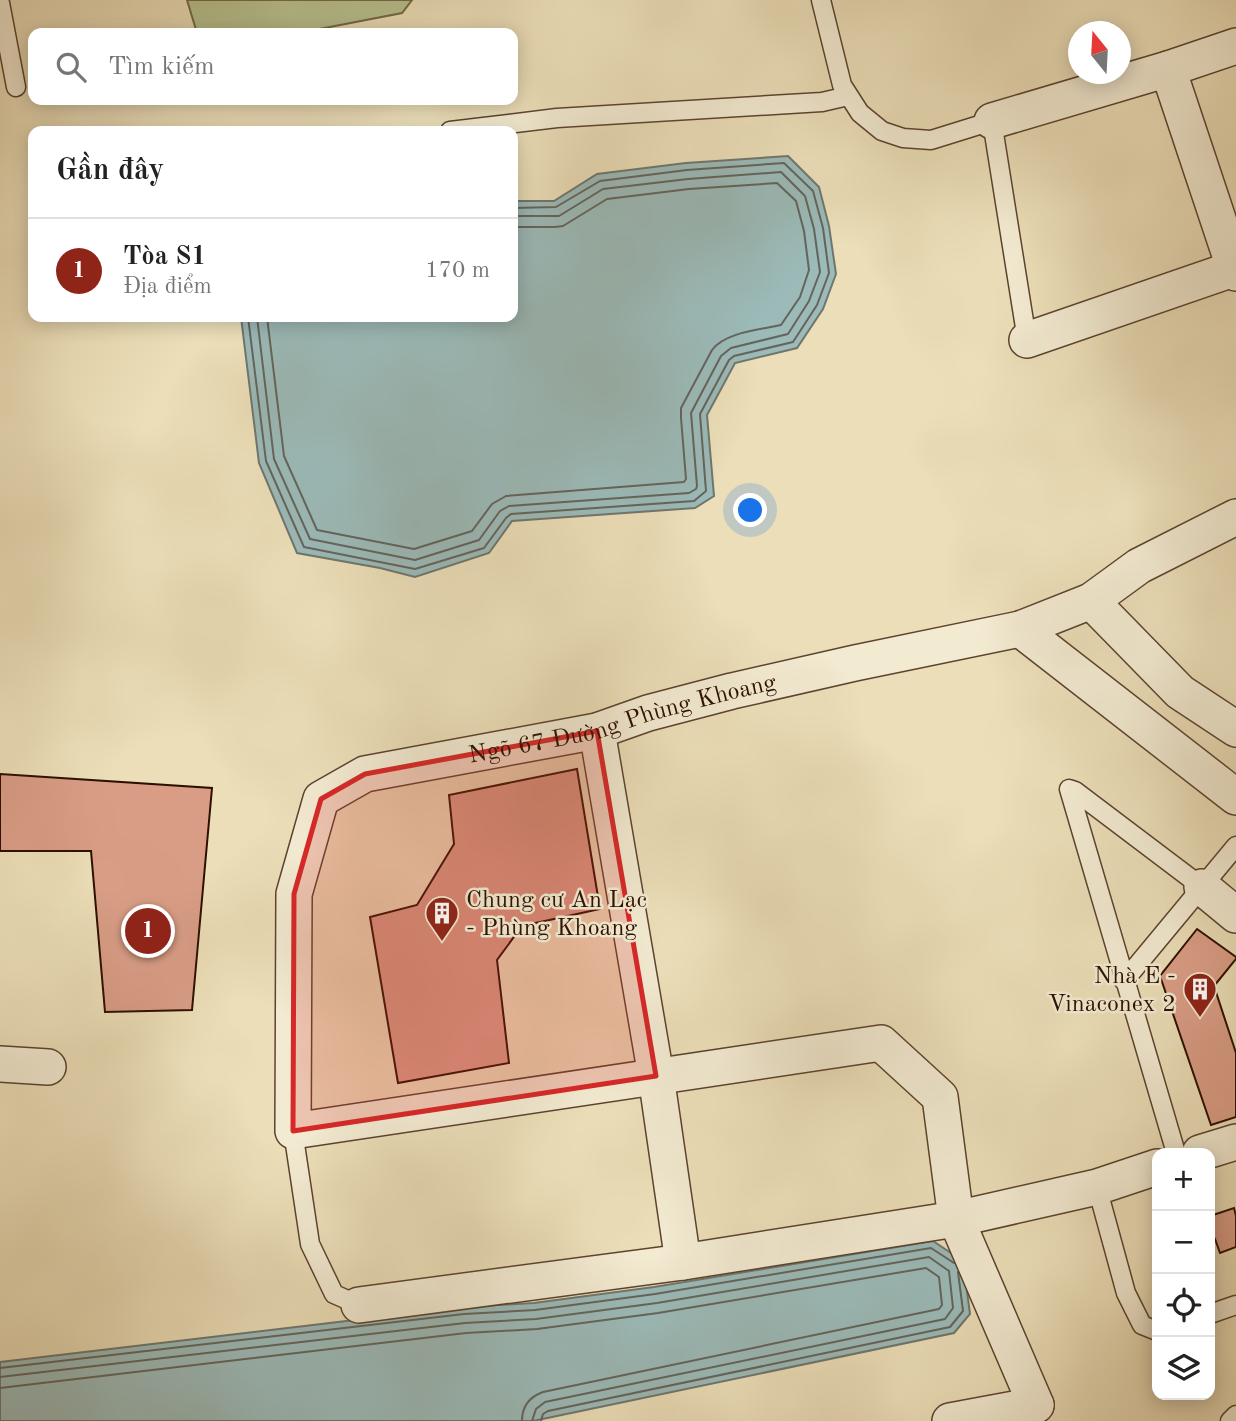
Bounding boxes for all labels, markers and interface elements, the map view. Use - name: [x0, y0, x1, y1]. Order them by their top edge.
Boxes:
- north arrow: [1068, 21, 1131, 84]
- search box: [28, 28, 518, 105]
- icon: search: [52, 48, 90, 86]
- text: Tìm kiếm: [108, 54, 215, 80]
- text: Gần đây: [56, 156, 164, 186]
- text: Tòa S1: [123, 244, 206, 270]
- text: 1: [72, 259, 86, 282]
- text: 170 m: [425, 259, 490, 282]
- text: Địa điểm: [123, 275, 212, 298]
- your location: [733, 493, 767, 527]
- street label: Ngõ 67 Đường Phùng Khoang: [467, 671, 779, 769]
- place label: Chung cư An Lạc - Phùng Khoang: [466, 889, 647, 941]
- building icon: Chung cư An Lạc - Phùng Khoang: [423, 894, 461, 943]
- pin: 1: [125, 905, 171, 957]
- place label: Nhà E - Vinaconex 2: [1048, 965, 1176, 1017]
- building icon: Nhà E - Vinaconex 2: [1181, 970, 1219, 1019]
- map controls: [1152, 1148, 1215, 1400]
- button: +: [1152, 1148, 1215, 1211]
- button: −: [1152, 1211, 1215, 1274]
- button: locate: [1152, 1274, 1215, 1337]
- button: layers: [1152, 1337, 1215, 1400]

